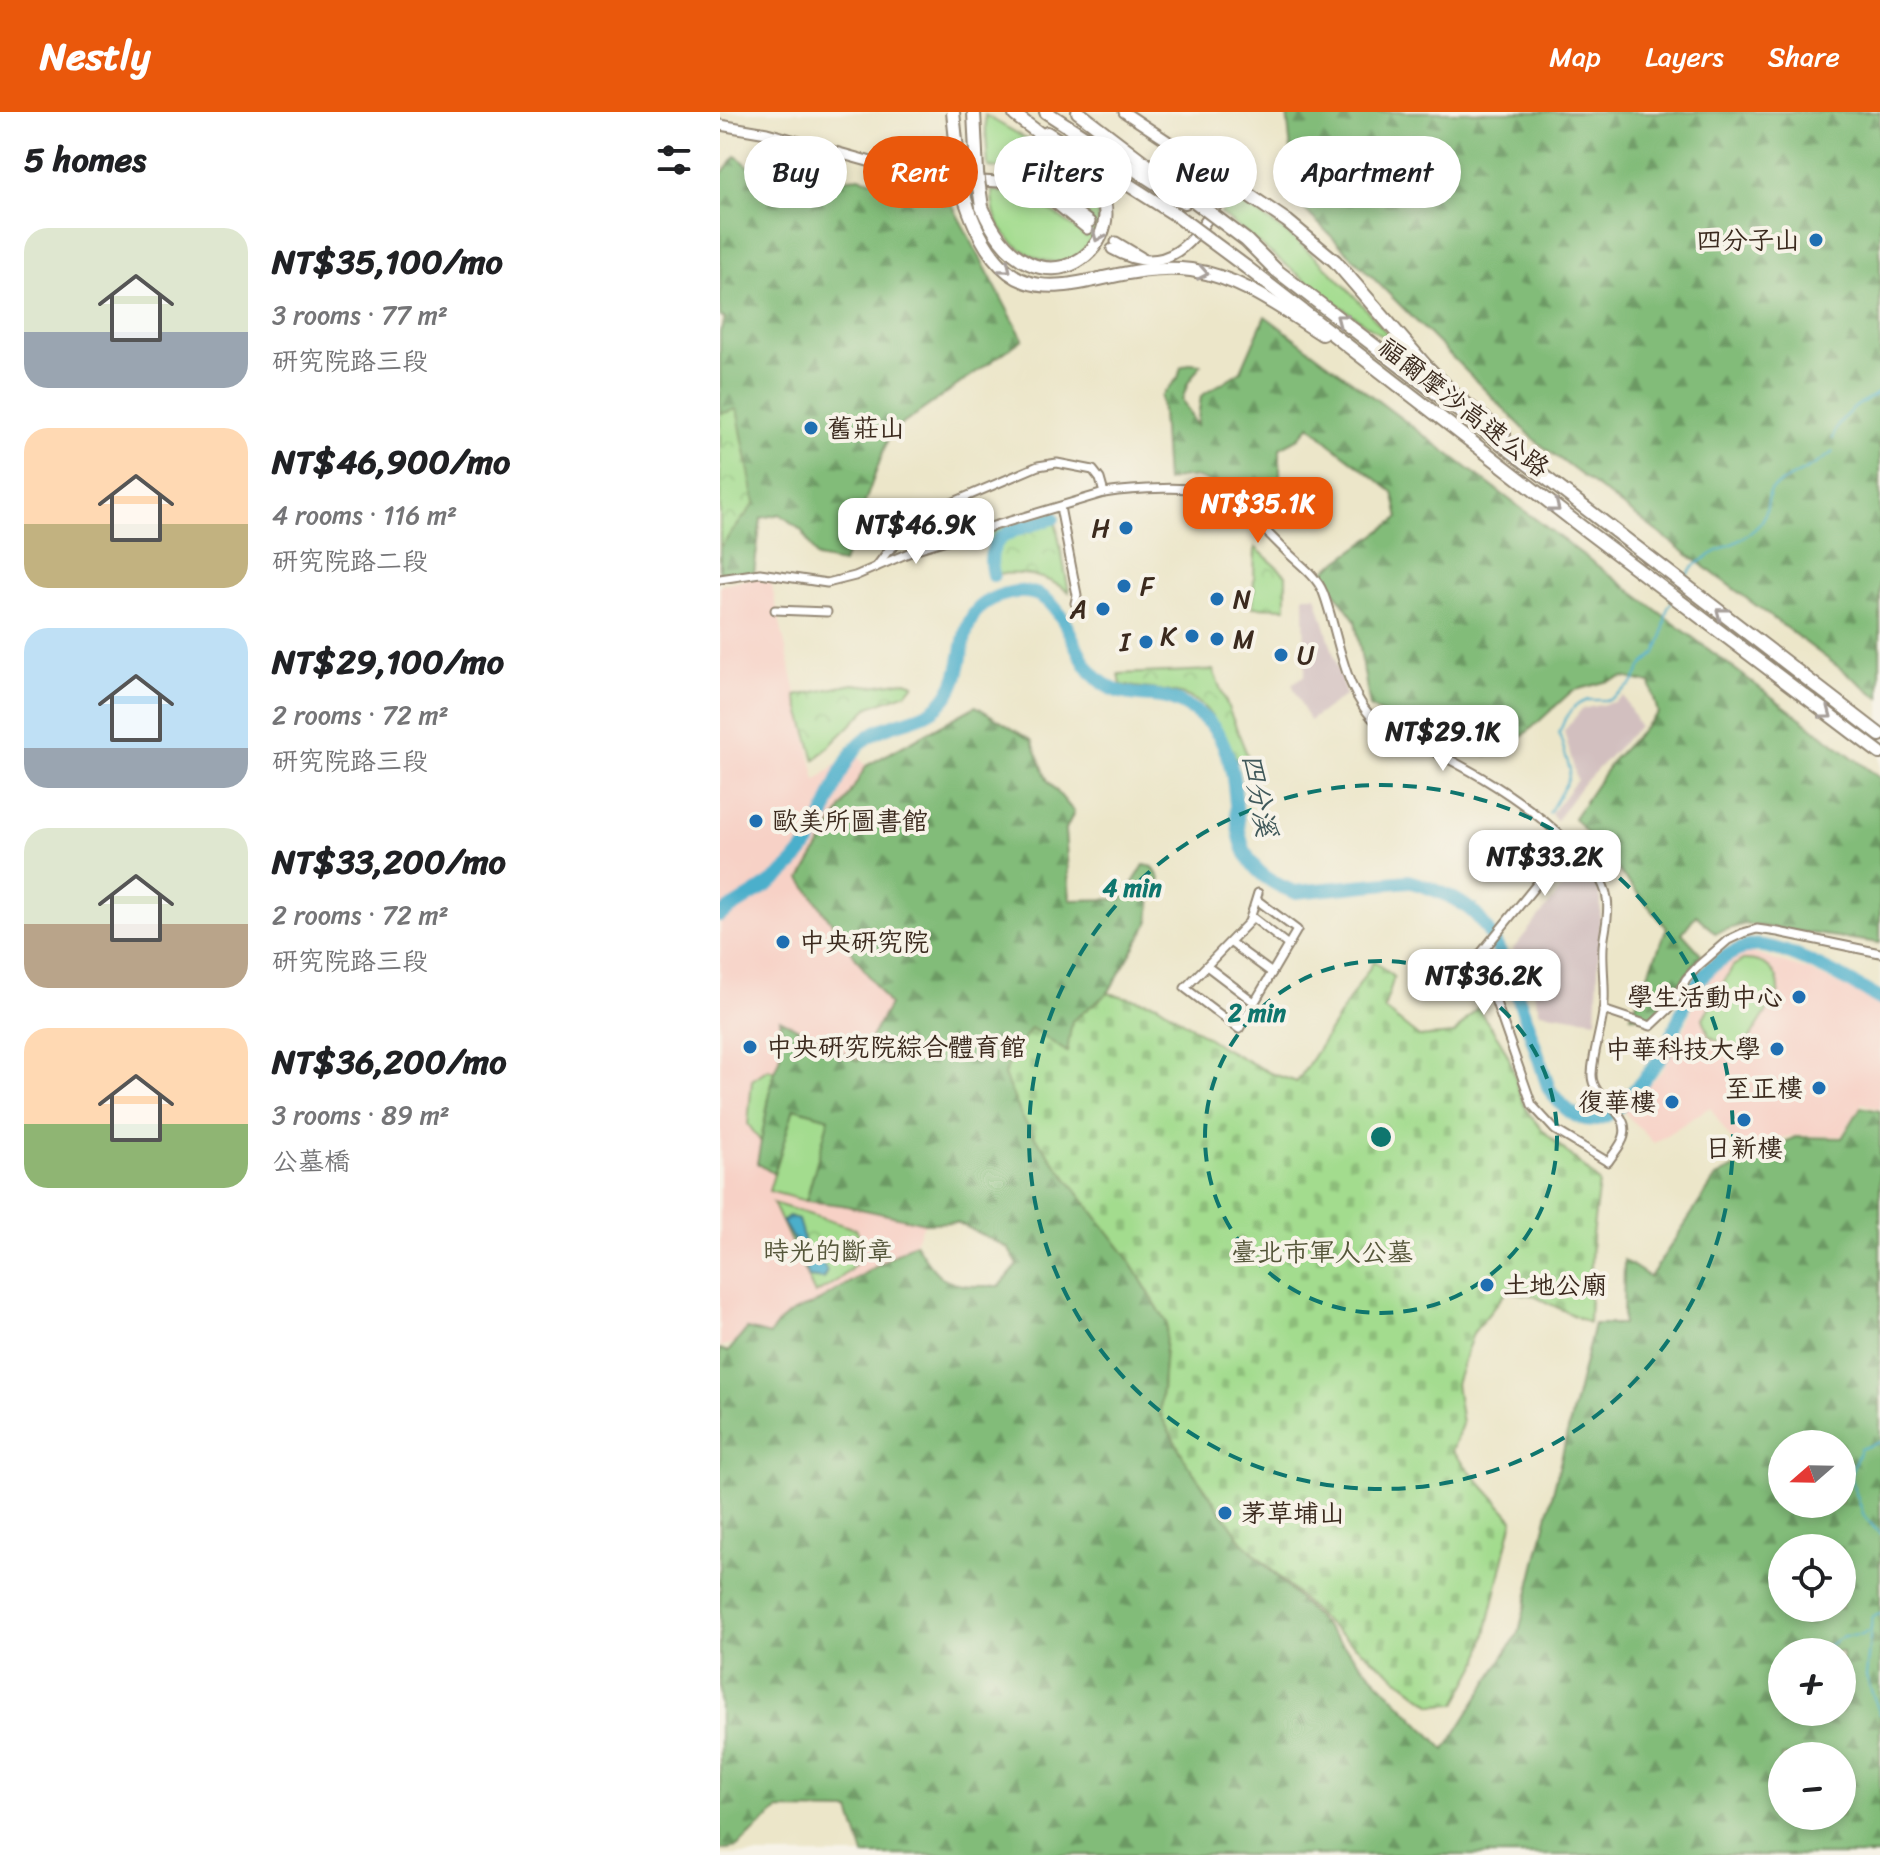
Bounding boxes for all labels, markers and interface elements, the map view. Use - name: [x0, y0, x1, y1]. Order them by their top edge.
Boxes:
- text: Nestly: [40, 23, 151, 90]
- text: Map: [1549, 32, 1601, 81]
- text: Layers: [1645, 32, 1724, 81]
- text: Share: [1768, 32, 1840, 81]
- text: 5 homes: [24, 130, 146, 190]
- chip: Buy: [744, 136, 847, 208]
- chip: Rent: [863, 136, 978, 208]
- chip: Filters: [994, 136, 1132, 208]
- chip: New: [1148, 136, 1257, 208]
- chip: Apartment: [1273, 136, 1461, 208]
- icon: filters: [652, 138, 696, 182]
- place label: 四分子山: [1696, 217, 1800, 263]
- one-way arrow: [1092, 228, 1108, 242]
- marker: 四分子山: [1807, 231, 1825, 249]
- text: NT$35,100/mo: [272, 232, 503, 292]
- one-way arrow: [997, 258, 1012, 272]
- icon: home: [88, 260, 184, 356]
- one-way arrow: [1196, 264, 1210, 281]
- text: 3 rooms · 77 m²: [272, 292, 448, 338]
- one-way arrow: [1335, 315, 1350, 329]
- street label: 福爾摩沙高速公路: [1368, 325, 1560, 489]
- text: 研究院路三段: [272, 338, 428, 384]
- place label: 舊莊山: [827, 405, 905, 451]
- marker: 舊莊山: [802, 419, 820, 437]
- text: NT$46,900/mo: [272, 432, 510, 492]
- icon: home: [88, 460, 184, 556]
- pin: NT$35.1K: [1175, 477, 1341, 545]
- text: NT$35.1K: [1201, 480, 1315, 526]
- text: 4 rooms · 116 m²: [272, 492, 457, 538]
- one-way arrow: [1546, 497, 1561, 511]
- pin: NT$46.9K: [833, 498, 999, 566]
- text: NT$46.9K: [856, 501, 976, 547]
- place label: H: [1092, 505, 1111, 551]
- marker: H: [1117, 519, 1135, 537]
- text: 研究院路二段: [272, 538, 428, 584]
- place label: F: [1140, 563, 1156, 609]
- place label: N: [1233, 576, 1251, 622]
- marker: F: [1115, 577, 1133, 595]
- place label: A: [1069, 586, 1087, 632]
- marker: N: [1208, 590, 1226, 608]
- marker: A: [1094, 600, 1112, 618]
- one-way arrow: [1715, 609, 1730, 623]
- place label: K: [1160, 613, 1177, 659]
- place label: M: [1233, 616, 1255, 662]
- place label: I: [1119, 619, 1132, 665]
- marker: K: [1183, 627, 1201, 645]
- marker: M: [1208, 630, 1226, 648]
- text: NT$29,100/mo: [272, 632, 504, 692]
- place label: U: [1297, 632, 1315, 678]
- marker: I: [1137, 633, 1155, 651]
- marker: U: [1272, 646, 1290, 664]
- icon: home: [88, 660, 184, 756]
- text: 2 rooms · 72 m²: [272, 692, 449, 738]
- one-way arrow: [1818, 704, 1833, 718]
- pin: NT$29.1K: [1360, 705, 1526, 773]
- text: NT$29.1K: [1386, 708, 1500, 754]
- text: 研究院路三段: [272, 738, 428, 784]
- water label: 四分溪: [1227, 749, 1292, 843]
- place label: 歐美所圖書館: [772, 798, 928, 844]
- marker: 歐美所圖書館: [747, 812, 765, 830]
- pin: NT$33.2K: [1462, 830, 1628, 898]
- text: NT$33,200/mo: [272, 832, 506, 892]
- text: NT$33.2K: [1487, 833, 1603, 879]
- icon: home: [88, 860, 184, 956]
- text: 4 min: [1102, 867, 1162, 909]
- text: 2 rooms · 72 m²: [272, 892, 449, 938]
- place label: 中央研究院: [799, 919, 929, 965]
- marker: 中央研究院: [774, 933, 792, 951]
- text: 研究院路三段: [272, 938, 428, 984]
- pin: NT$36.2K: [1401, 949, 1567, 1017]
- text: NT$36.2K: [1426, 952, 1542, 998]
- place label: 學生活動中心: [1627, 974, 1783, 1020]
- marker: 學生活動中心: [1790, 988, 1808, 1006]
- text: 2 min: [1227, 992, 1286, 1034]
- place label: 中央研究院綜合體育館: [766, 1024, 1026, 1070]
- place label: 中華科技大學: [1605, 1026, 1761, 1072]
- text: NT$36,200/mo: [272, 1032, 506, 1092]
- marker: 中央研究院綜合體育館: [741, 1038, 759, 1056]
- marker: 中華科技大學: [1768, 1040, 1786, 1058]
- icon: home: [88, 1060, 184, 1156]
- place label: 至正樓: [1725, 1065, 1803, 1111]
- place label: 復華樓: [1578, 1079, 1656, 1125]
- marker: 至正樓: [1810, 1079, 1828, 1097]
- text: 3 rooms · 89 m²: [272, 1092, 450, 1138]
- marker: 復華樓: [1663, 1093, 1681, 1111]
- marker: 日新樓: [1735, 1111, 1753, 1129]
- centre of rings: [1367, 1123, 1395, 1151]
- place label: 日新樓: [1705, 1125, 1783, 1171]
- text: 公墓橋: [272, 1138, 350, 1184]
- park label: 時光的斷章: [763, 1228, 893, 1274]
- park label: 臺北市軍人公墓: [1231, 1229, 1413, 1275]
- place label: 土地公廟: [1503, 1262, 1607, 1308]
- marker: 土地公廟: [1478, 1276, 1496, 1294]
- north arrow: [1768, 1430, 1856, 1518]
- map controls: [1768, 1430, 1856, 1830]
- place label: 茅草埔山: [1241, 1490, 1345, 1536]
- marker: 茅草埔山: [1216, 1504, 1234, 1522]
- button: locate: [1768, 1534, 1856, 1622]
- button: +: [1768, 1638, 1856, 1726]
- button: −: [1768, 1742, 1856, 1830]

